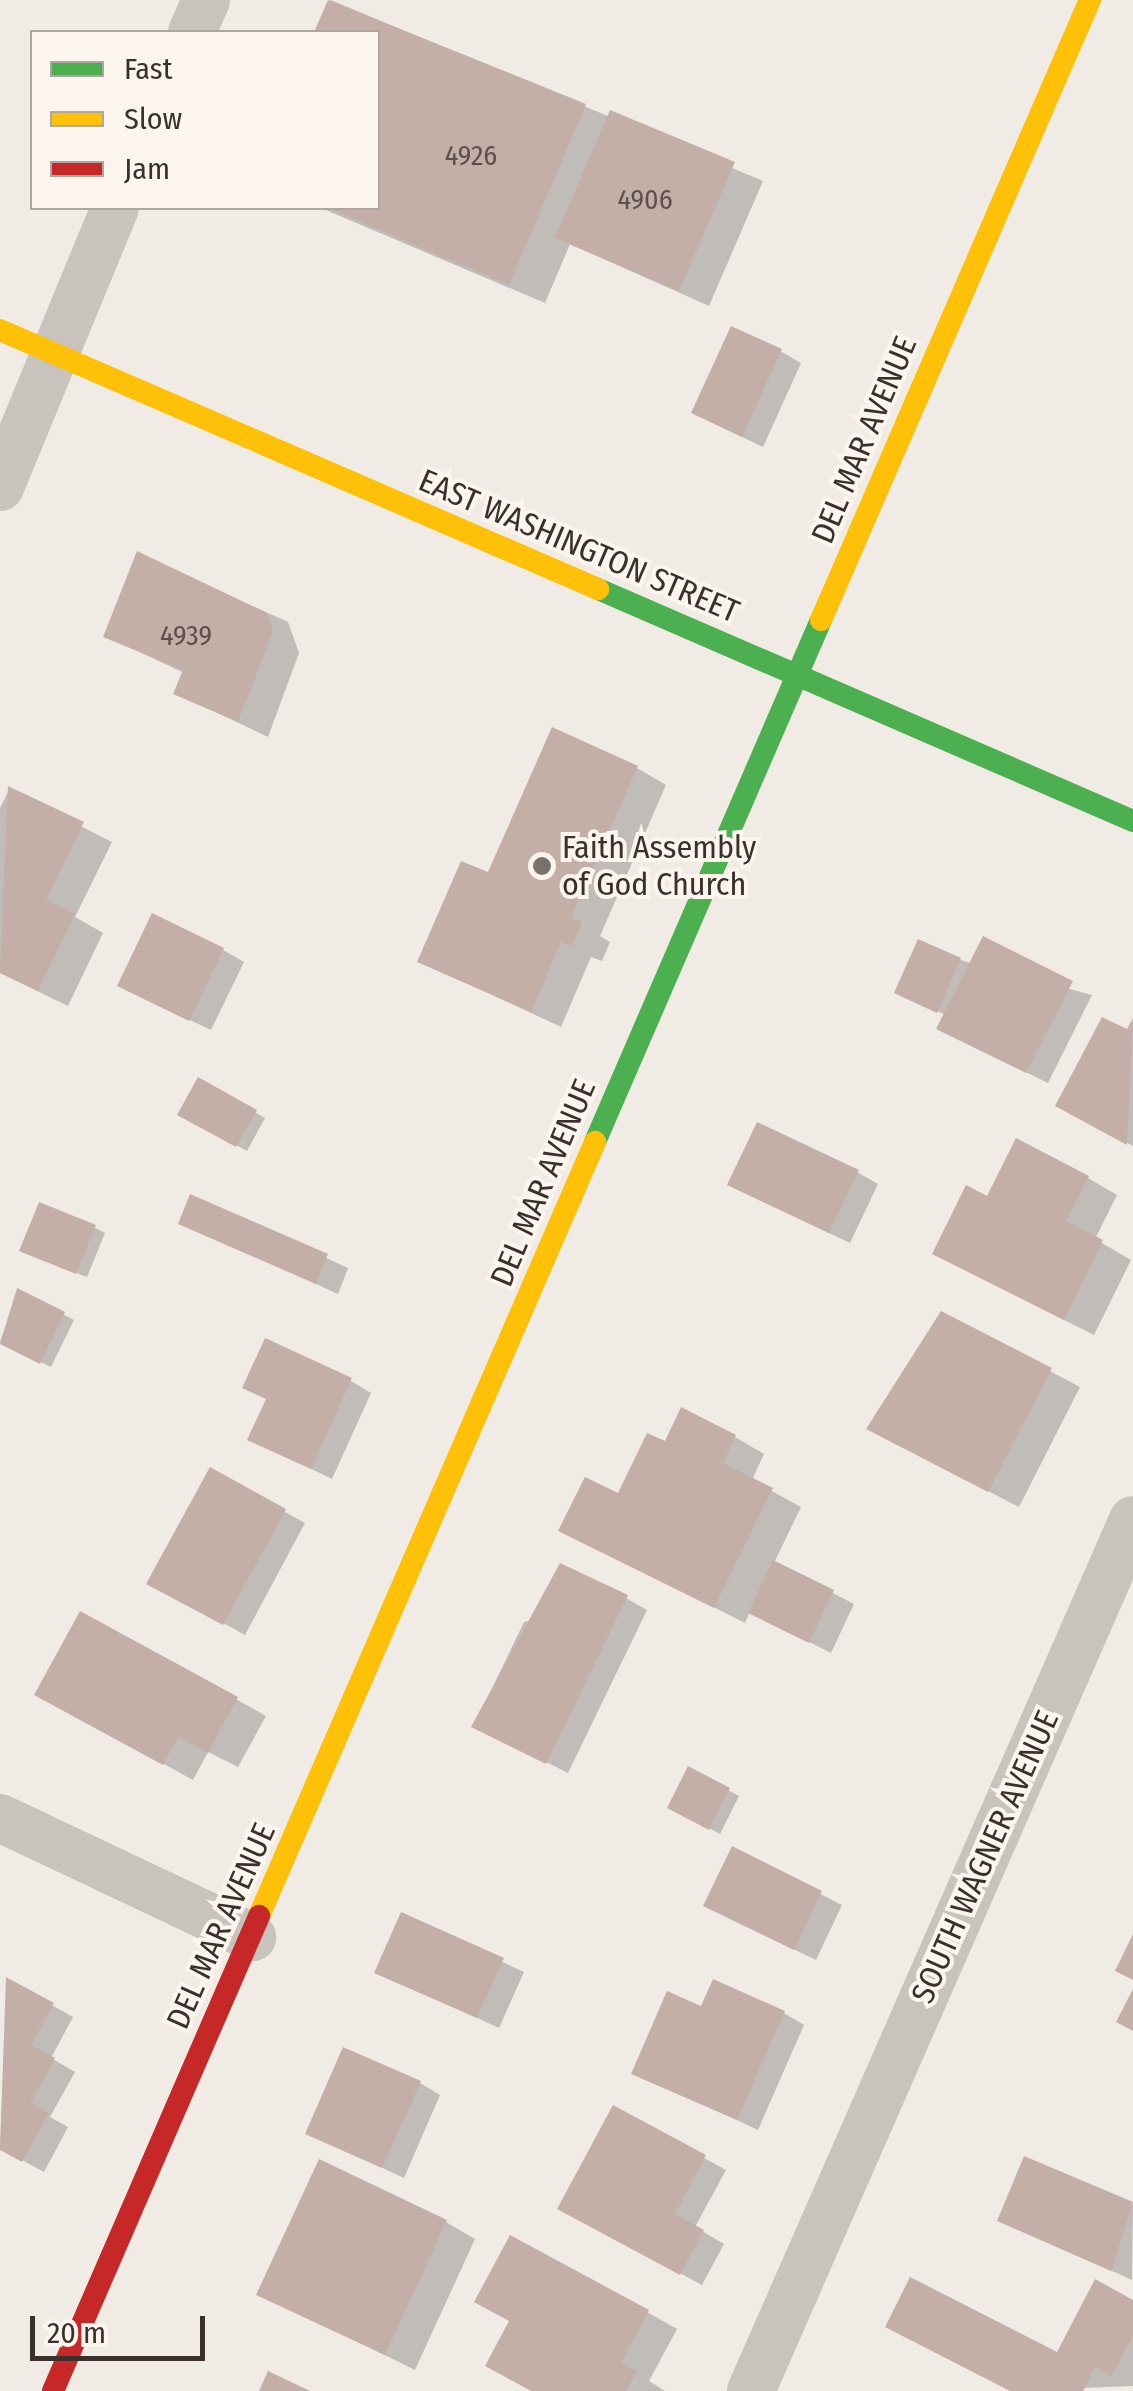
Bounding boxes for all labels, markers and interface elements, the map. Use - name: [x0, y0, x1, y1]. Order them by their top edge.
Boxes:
- legend: [30, 30, 380, 210]
- text: Fast: [124, 51, 172, 87]
- text: Slow: [124, 101, 182, 137]
- house number: 4926: [445, 139, 497, 173]
- text: Jam: [124, 151, 170, 187]
- house number: 4906: [617, 183, 673, 217]
- street label: DEL MAR AVENUE: [803, 331, 925, 549]
- street label: EAST WASHINGTON STREET: [413, 461, 745, 631]
- house number: 4939: [160, 619, 212, 653]
- place label: Faith Assembly of God Church: [562, 829, 756, 904]
- marker: Faith Assembly of God Church: [531, 855, 553, 877]
- street label: DEL MAR AVENUE: [482, 1074, 604, 1292]
- street label: SOUTH WAGNER AVENUE: [903, 1705, 1067, 2009]
- street label: DEL MAR AVENUE: [159, 1817, 283, 2035]
- scale bar: [35, 2296, 210, 2358]
- text: 20 m: [47, 2315, 106, 2351]

